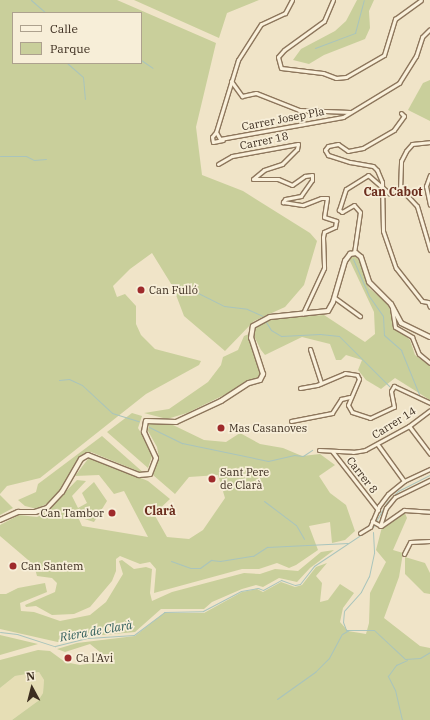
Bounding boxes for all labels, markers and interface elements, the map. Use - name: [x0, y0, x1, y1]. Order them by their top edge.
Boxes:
- legend: [12, 12, 142, 64]
- text: Calle: [50, 21, 78, 36]
- text: Parque: [50, 41, 90, 56]
- street label: Carrer Josep Pla: [241, 105, 325, 133]
- street label: Carrer 18: [239, 129, 289, 153]
- district label: Can Cabot: [363, 185, 423, 199]
- place label: Can Fulló: [149, 283, 198, 297]
- marker: Can Fulló: [136, 285, 146, 295]
- street label: Carrer 14: [370, 404, 418, 442]
- place label: Mas Casanoves: [229, 421, 307, 435]
- marker: Mas Casanoves: [216, 423, 226, 433]
- street label: Carrer 8: [344, 454, 380, 496]
- place label: Sant Pere de Clarà: [220, 466, 269, 492]
- marker: Sant Pere de Clarà: [207, 474, 217, 484]
- district label: Clarà: [144, 504, 176, 518]
- place label: Can Tambor: [40, 506, 104, 520]
- marker: Can Tambor: [107, 508, 117, 518]
- place label: Can Santem: [21, 559, 83, 573]
- marker: Can Santem: [8, 561, 18, 571]
- water label: Riera de Clarà: [59, 618, 133, 644]
- place label: Ca l'Avi: [76, 651, 113, 665]
- marker: Ca l'Avi: [63, 653, 73, 663]
- north arrow: [12, 668, 52, 708]
- text: N: [25, 669, 36, 684]

